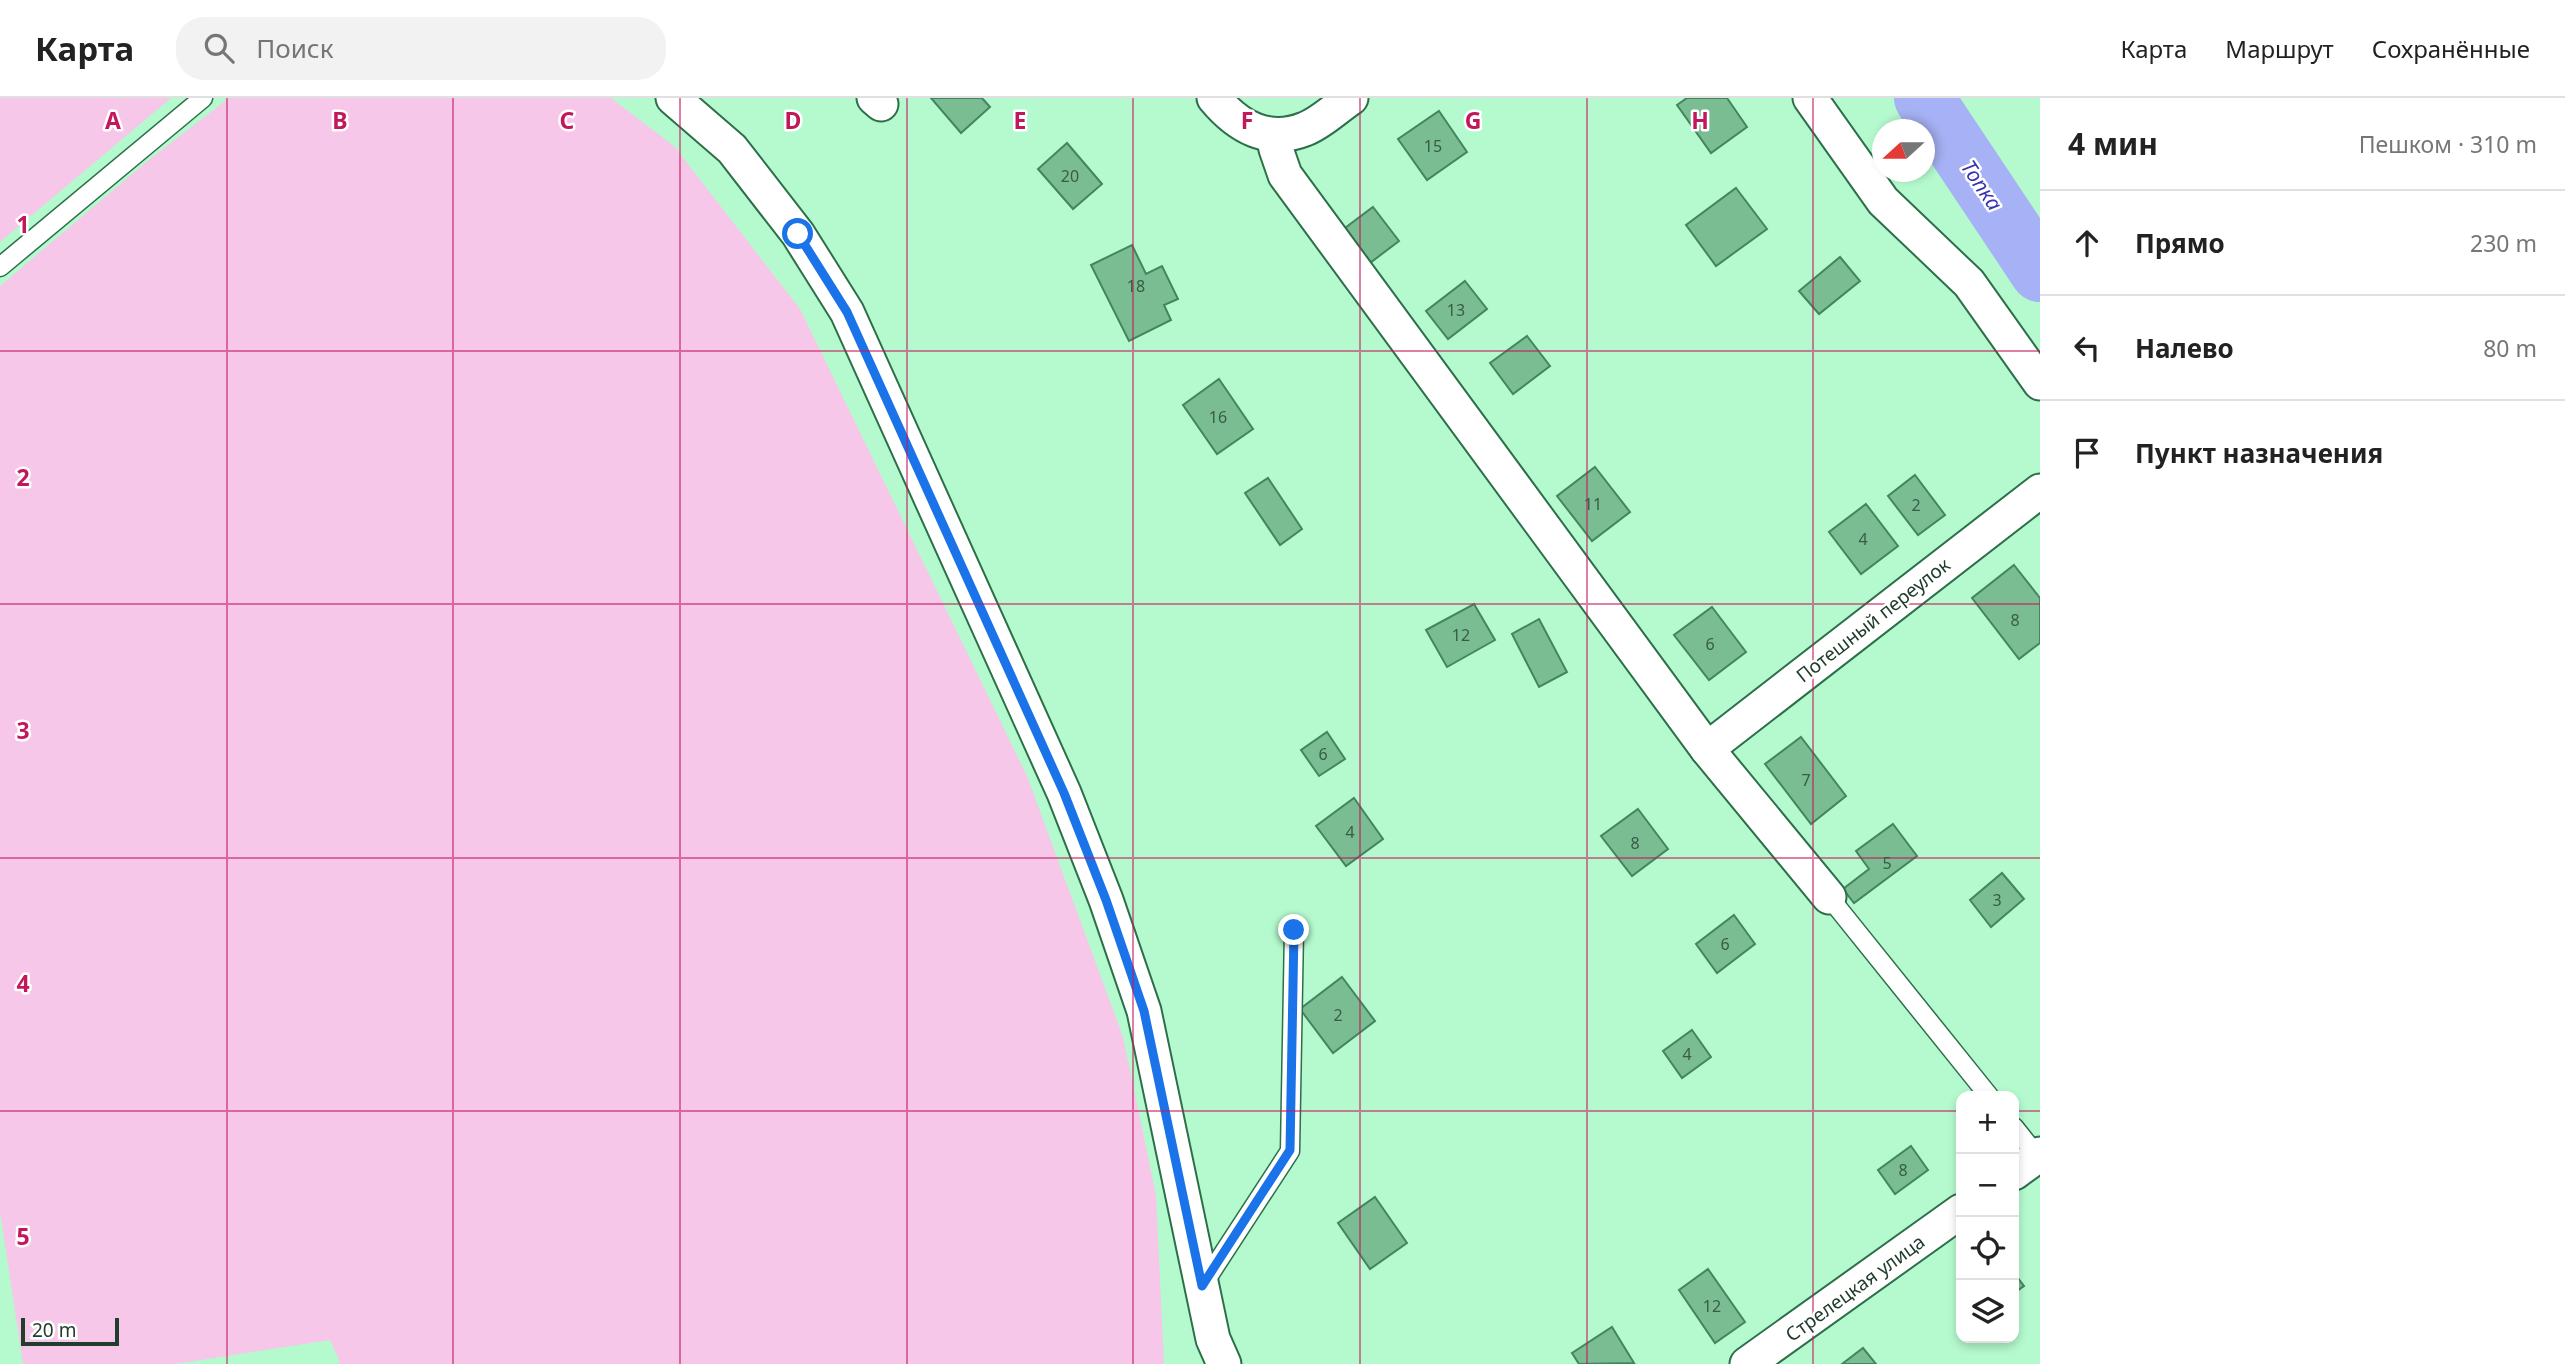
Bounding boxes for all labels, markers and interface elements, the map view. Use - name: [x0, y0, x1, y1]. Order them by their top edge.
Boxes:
- search box: [176, 17, 666, 80]
- text: Карта: [35, 26, 134, 71]
- icon: search: [200, 29, 238, 67]
- text: Поиск: [256, 30, 333, 66]
- text: Карта: [2120, 32, 2187, 65]
- text: Маршрут: [2225, 32, 2334, 65]
- text: Сохранённые: [2372, 32, 2530, 65]
- text: A: [105, 104, 121, 136]
- text: B: [332, 104, 348, 136]
- text: C: [560, 104, 575, 136]
- text: D: [785, 104, 801, 136]
- text: E: [1014, 104, 1026, 136]
- text: F: [1241, 104, 1253, 136]
- text: G: [1465, 104, 1481, 136]
- text: H: [1691, 104, 1709, 136]
- north arrow: [1872, 119, 1935, 182]
- text: 4 мин: [2068, 123, 2158, 164]
- text: Пешком · 310 m: [2359, 128, 2537, 160]
- house number: 15: [1424, 135, 1442, 157]
- water label: Топка: [1955, 154, 2009, 216]
- house number: 20: [1061, 165, 1079, 187]
- text: 1: [16, 208, 30, 240]
- route start: [782, 218, 813, 249]
- icon: ahead: [2068, 224, 2106, 262]
- text: Прямо: [2135, 225, 2225, 261]
- text: 230 m: [2470, 227, 2537, 259]
- house number: 18: [1127, 275, 1145, 297]
- house number: 13: [1447, 299, 1465, 321]
- icon: left: [2068, 329, 2106, 367]
- text: Налево: [2135, 330, 2234, 366]
- text: 80 m: [2483, 332, 2537, 364]
- house number: 16: [1209, 406, 1227, 428]
- icon: arrive: [2068, 434, 2106, 472]
- text: Пункт назначения: [2135, 435, 2383, 471]
- text: 2: [16, 461, 30, 493]
- house number: 11: [1584, 493, 1602, 515]
- house number: 2: [1911, 494, 1921, 516]
- house number: 4: [1858, 528, 1868, 550]
- street label: Потешный переулок: [1791, 552, 1955, 688]
- house number: 8: [2010, 609, 2020, 631]
- house number: 12: [1452, 624, 1470, 646]
- house number: 6: [1705, 633, 1715, 655]
- text: 3: [16, 714, 30, 746]
- house number: 6: [1318, 743, 1328, 765]
- house number: 7: [1801, 769, 1811, 791]
- house number: 4: [1345, 821, 1355, 843]
- house number: 8: [1630, 832, 1640, 854]
- house number: 5: [1882, 852, 1892, 874]
- house number: 3: [1992, 889, 2002, 911]
- route end: [1278, 914, 1309, 945]
- house number: 6: [1720, 933, 1730, 955]
- text: 4: [16, 967, 30, 999]
- house number: 2: [1333, 1004, 1343, 1026]
- house number: 4: [1682, 1043, 1692, 1065]
- map controls: [1956, 1091, 2019, 1343]
- button: +: [1956, 1091, 2019, 1154]
- button: −: [1956, 1154, 2019, 1217]
- house number: 8: [1898, 1159, 1908, 1181]
- button: locate: [1956, 1217, 2019, 1280]
- text: 5: [16, 1220, 30, 1252]
- street label: Стрелецкая улица: [1780, 1229, 1930, 1347]
- button: layers: [1956, 1280, 2019, 1343]
- house number: 12: [1703, 1295, 1721, 1317]
- scale bar: [21, 1315, 119, 1347]
- text: 20 m: [32, 1317, 76, 1343]

